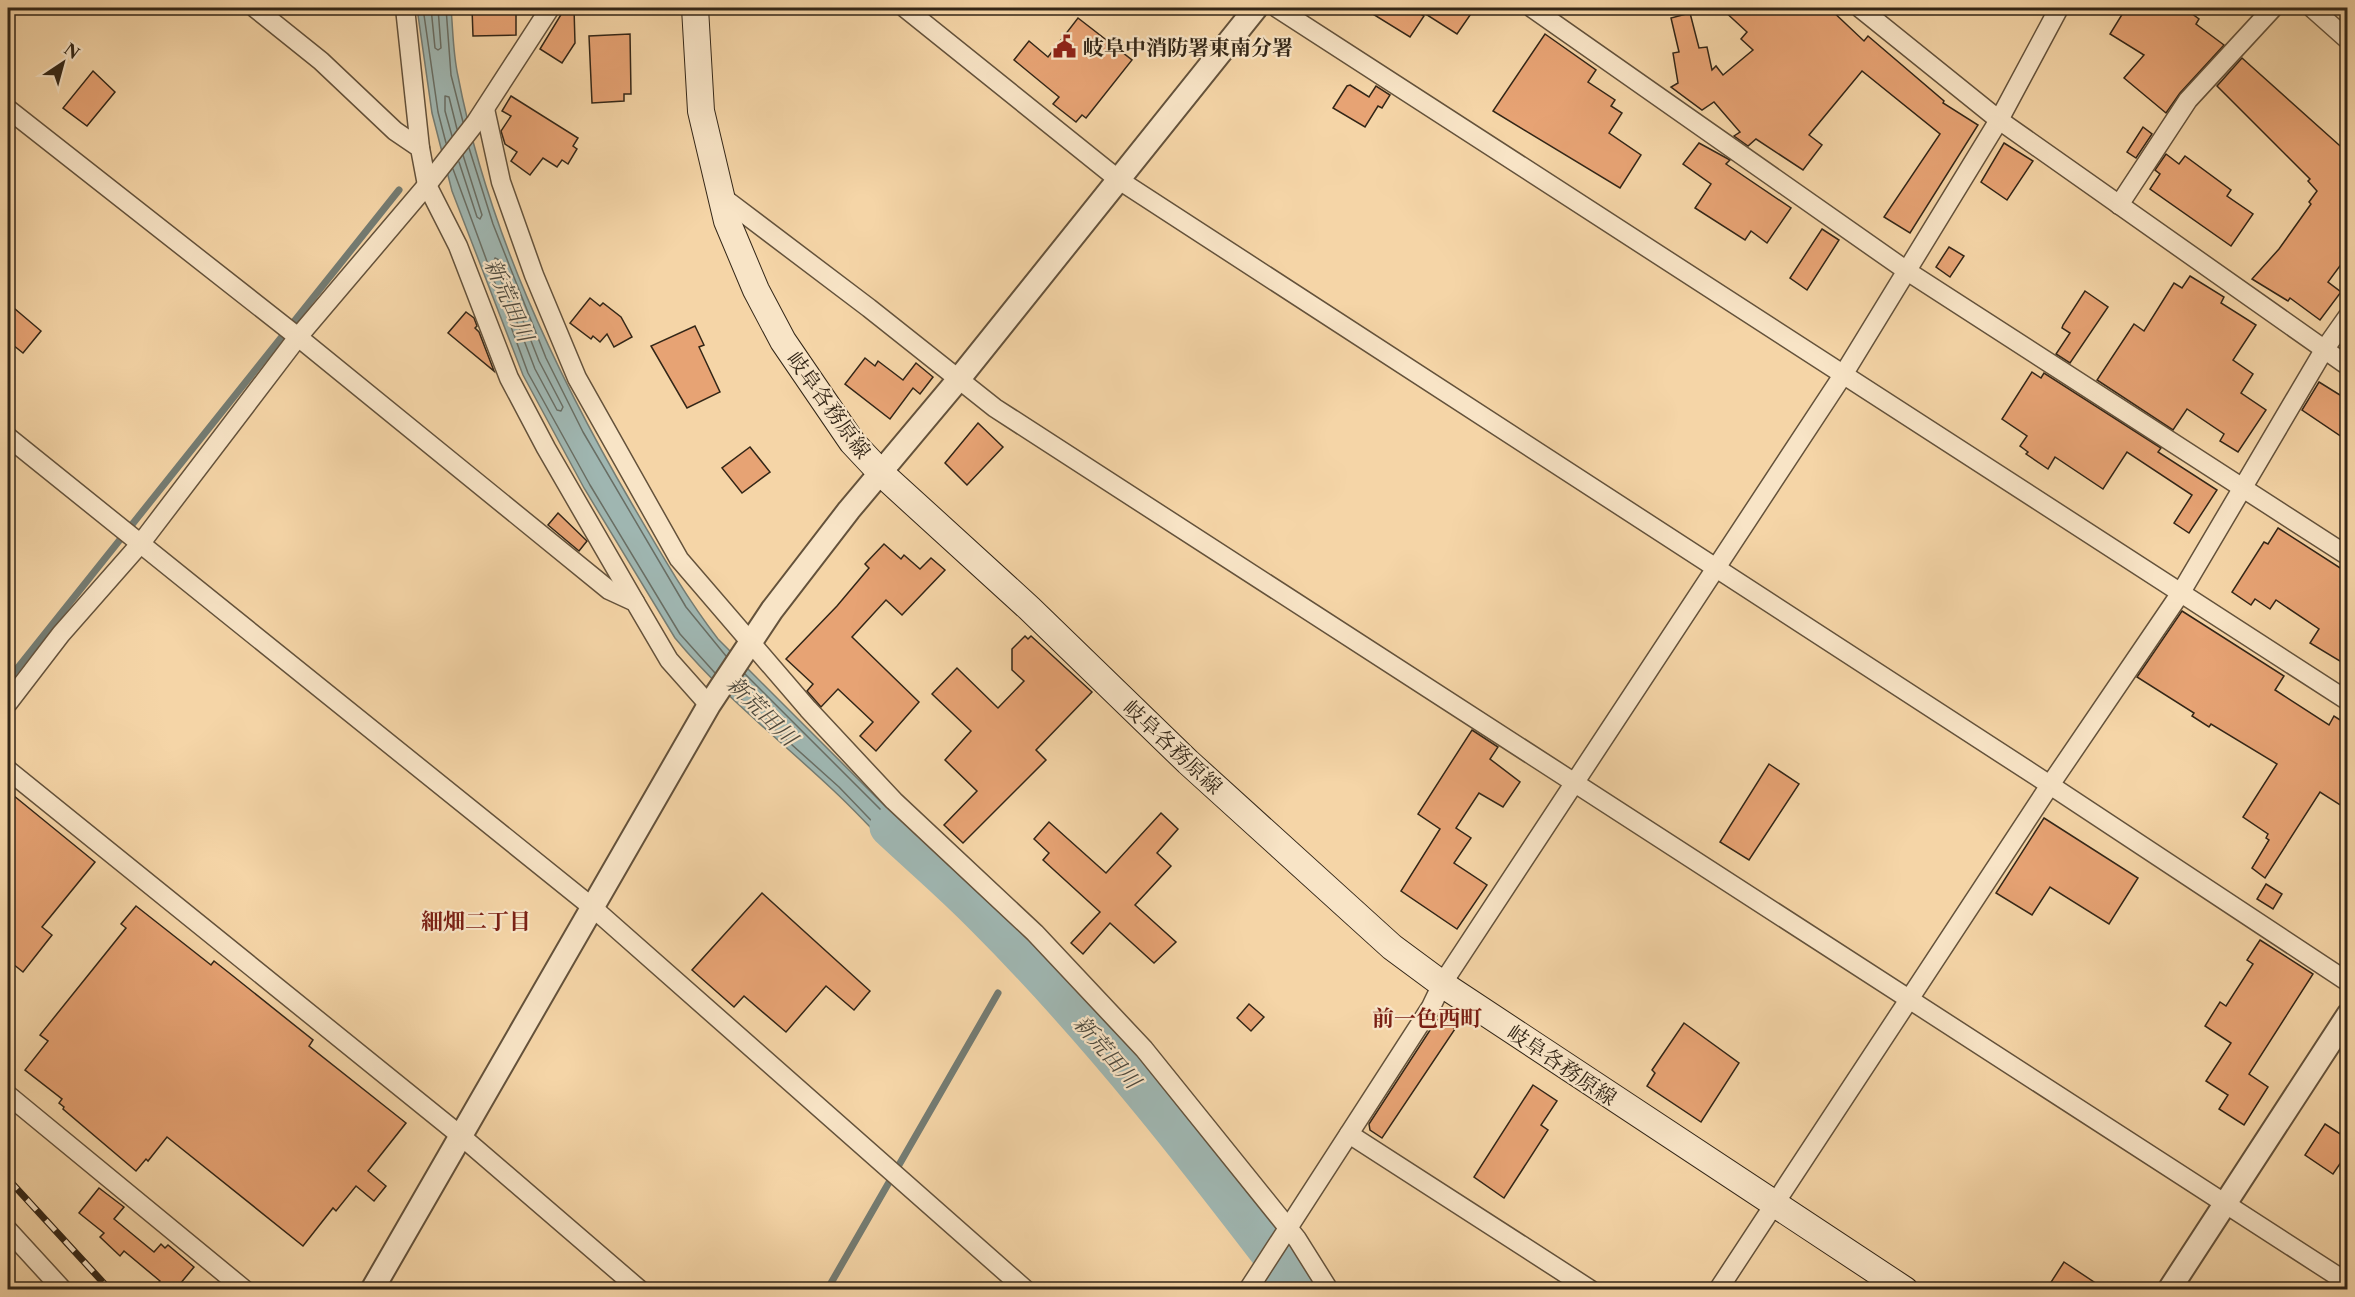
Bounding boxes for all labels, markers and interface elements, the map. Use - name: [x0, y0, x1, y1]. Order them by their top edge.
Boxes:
- north arrow: [33, 33, 93, 93]
- public building icon: 岐阜中消防署東南分署: [1052, 34, 1078, 60]
- place label: 岐阜中消防署東南分署: [1083, 35, 1293, 60]
- text: N: [60, 39, 83, 63]
- water label: 新荒田川: [479, 254, 540, 348]
- street label: 岐阜各務原線: [782, 347, 876, 463]
- water label: 新荒田川: [721, 670, 804, 753]
- street label: 岐阜各務原線: [1118, 695, 1228, 799]
- district label: 細畑二丁目: [421, 908, 531, 935]
- district label: 前一色西町: [1372, 1005, 1482, 1032]
- water label: 新荒田川: [1068, 1010, 1147, 1096]
- street label: 岐阜各務原線: [1503, 1019, 1621, 1111]

